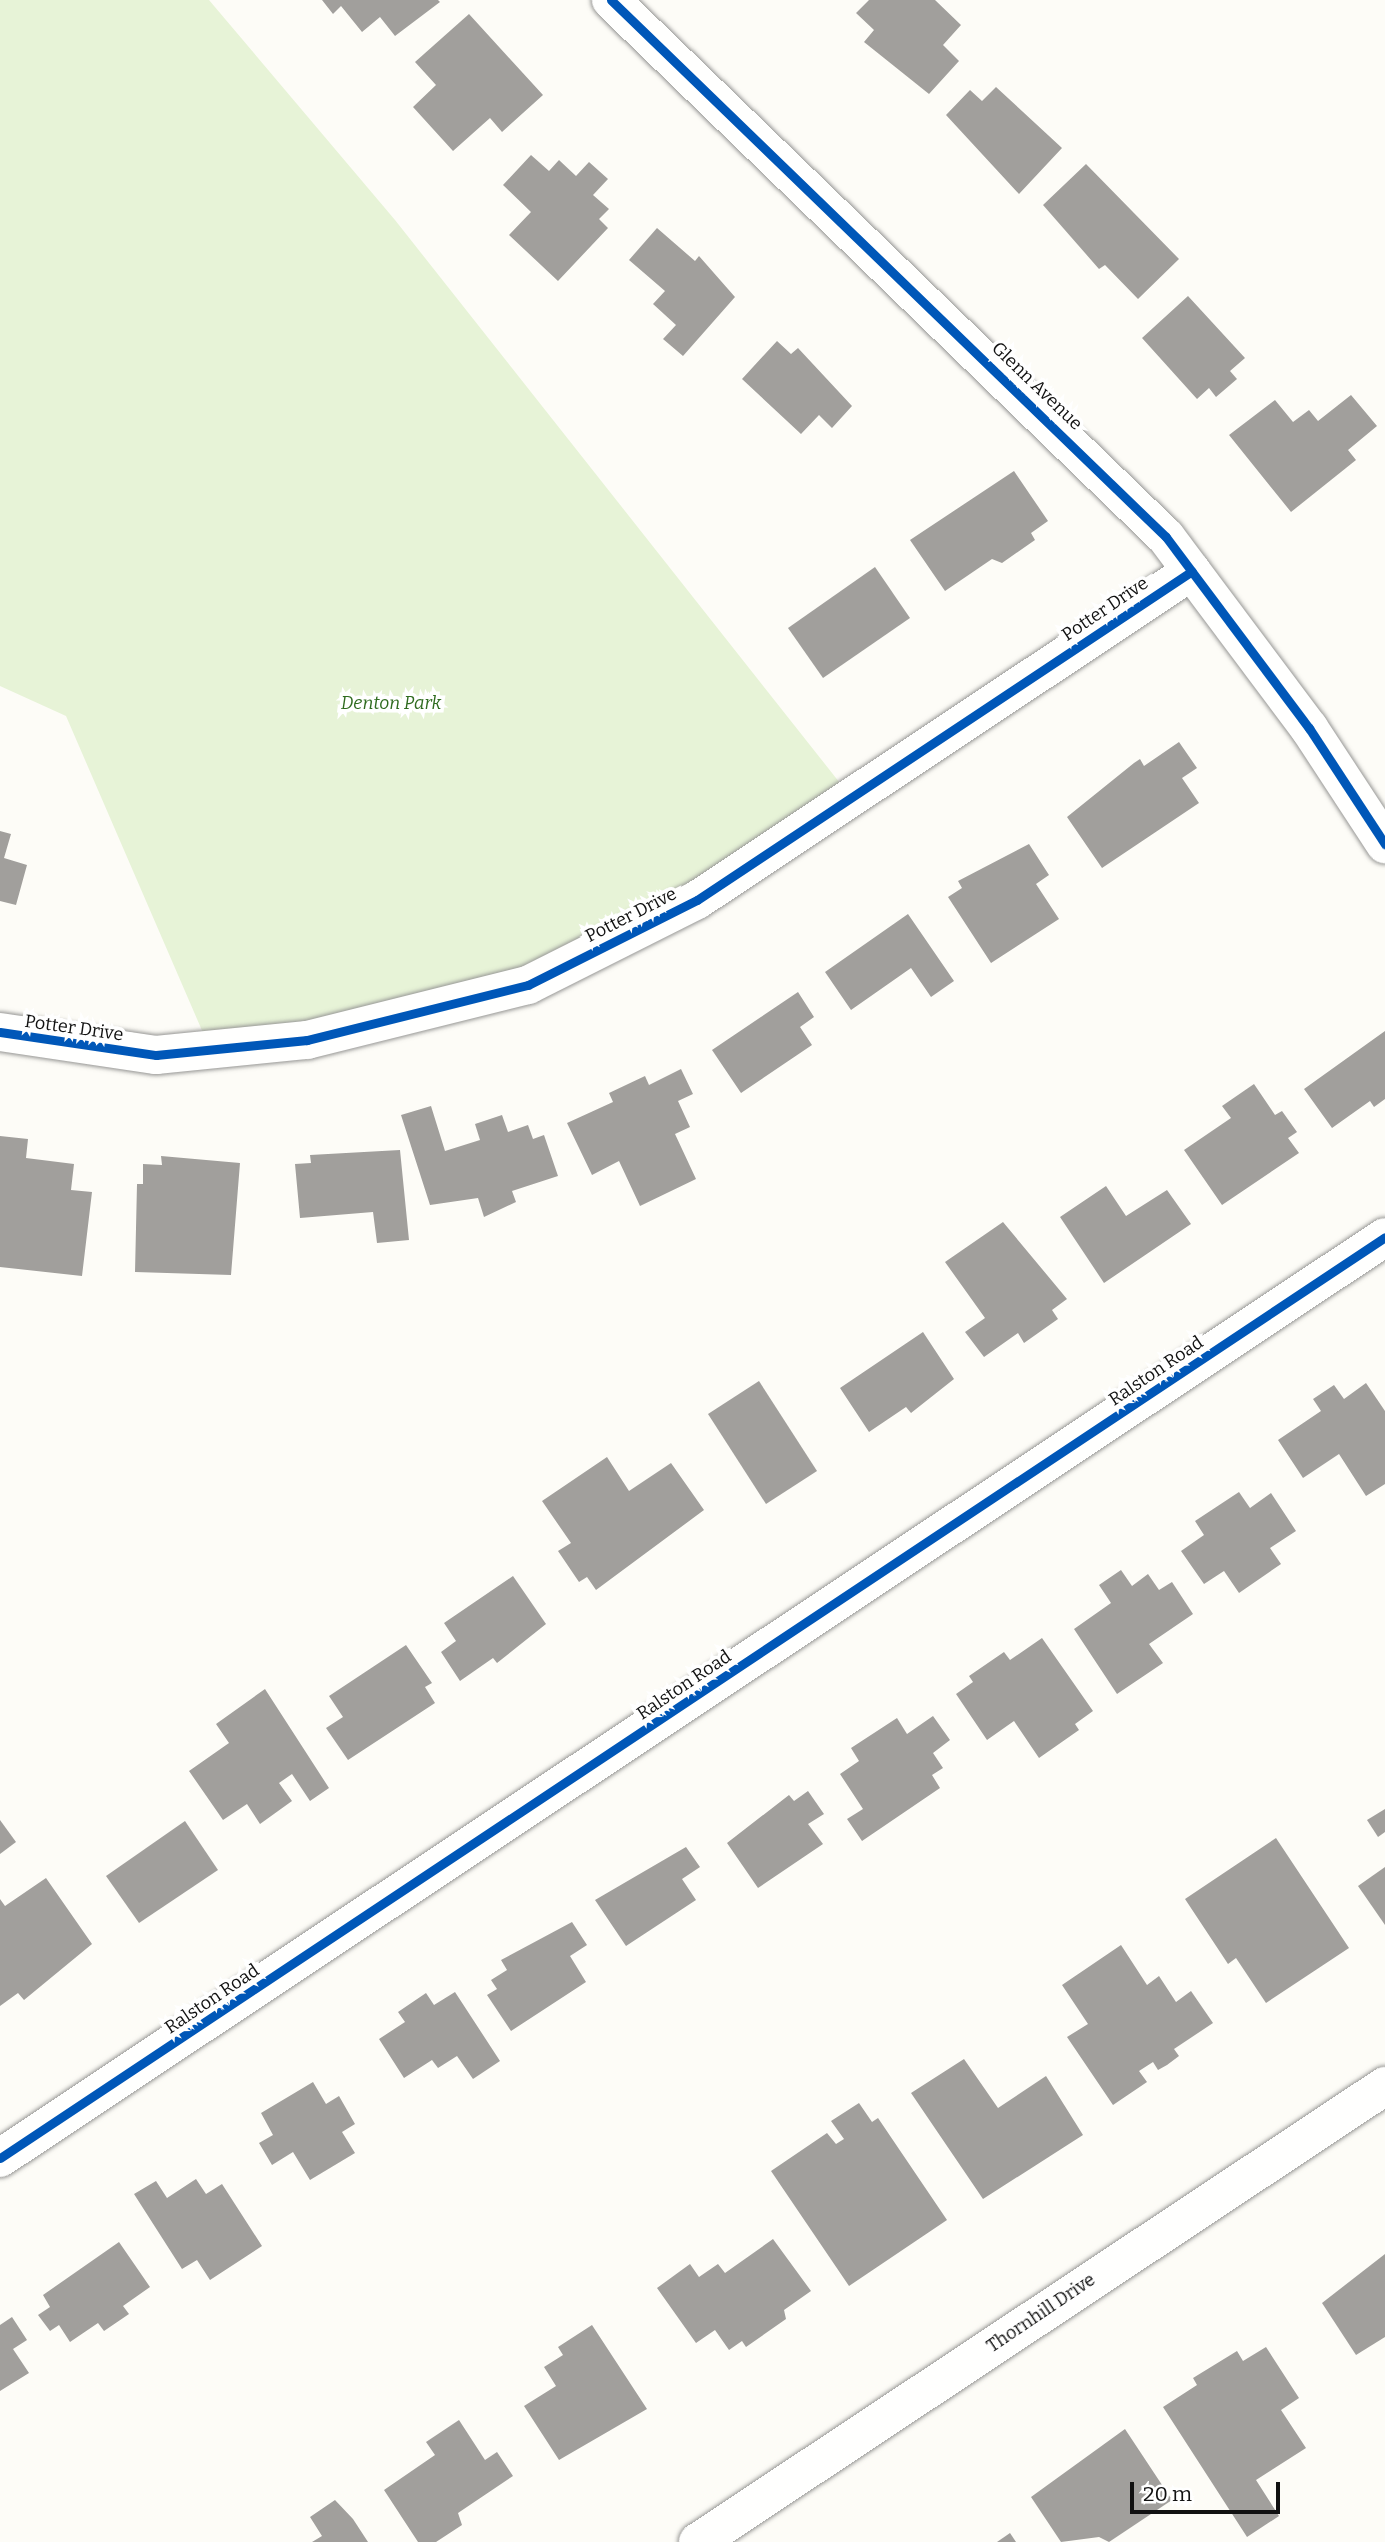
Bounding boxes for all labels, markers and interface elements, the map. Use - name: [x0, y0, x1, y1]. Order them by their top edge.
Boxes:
- street label: Glenn Avenue: [987, 337, 1087, 435]
- street label: Potter Drive: [1058, 572, 1152, 646]
- park label: Denton Park: [341, 692, 441, 714]
- street label: Potter Drive: [582, 883, 680, 947]
- street label: Potter Drive: [23, 1010, 125, 1046]
- street label: Ralston Road: [1105, 1332, 1207, 1410]
- street label: Ralston Road: [633, 1646, 735, 1724]
- street label: Ralston Road: [161, 1960, 263, 2038]
- street label: Thornhill Drive: [983, 2269, 1099, 2357]
- scale bar: [1133, 2468, 1284, 2512]
- text: 20 m: [1143, 2481, 1192, 2507]

